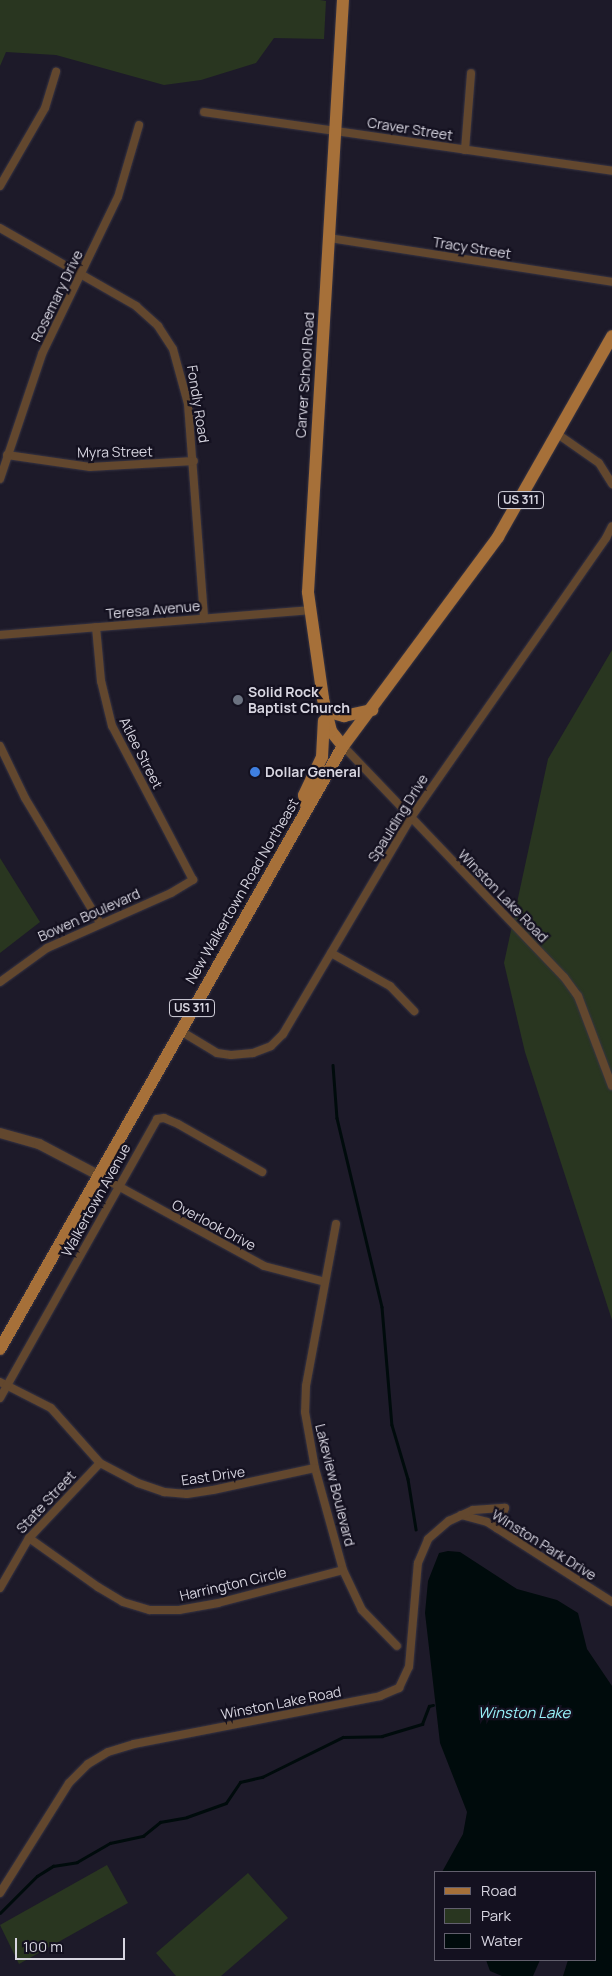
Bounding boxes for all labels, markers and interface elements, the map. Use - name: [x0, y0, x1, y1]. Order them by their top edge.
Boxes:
- street label: Craver Street: [366, 114, 454, 144]
- street label: Tracy Street: [432, 234, 512, 262]
- street label: Rosemary Drive: [28, 247, 86, 345]
- street label: Carver School Road: [292, 311, 318, 439]
- street label: Fondly Road: [184, 364, 212, 444]
- street label: Myra Street: [77, 443, 153, 461]
- road number: US 311: [497, 490, 545, 510]
- street label: Teresa Avenue: [105, 598, 201, 622]
- place label: Solid Rock Baptist Church: [248, 684, 350, 716]
- marker: Solid Rock Baptist Church: [232, 694, 244, 706]
- street label: Atlee Street: [116, 715, 166, 791]
- place label: Dollar General: [265, 764, 361, 780]
- marker: Dollar General: [249, 766, 261, 778]
- street label: Spaulding Drive: [364, 771, 432, 865]
- street label: New Walkertown Road Northeast: [182, 795, 302, 987]
- street label: Winston Lake Road: [454, 846, 552, 946]
- street label: Bowen Boulevard: [35, 885, 143, 945]
- road number: US 311: [168, 998, 216, 1018]
- street label: Walkertown Avenue: [58, 1141, 134, 1259]
- street label: Overlook Drive: [169, 1196, 259, 1254]
- street label: Lakeview Boulevard: [312, 1422, 358, 1548]
- street label: East Drive: [180, 1463, 246, 1489]
- street label: State Street: [13, 1467, 79, 1537]
- street label: Winston Park Drive: [489, 1506, 599, 1584]
- street label: Harrington Circle: [178, 1564, 288, 1604]
- street label: Winston Lake Road: [219, 1683, 343, 1723]
- water label: Winston Lake: [478, 1704, 570, 1722]
- legend: [434, 1871, 597, 1961]
- text: Road: [481, 1880, 517, 1901]
- text: Park: [481, 1905, 511, 1926]
- scale bar: [18, 1928, 128, 1960]
- text: Water: [481, 1930, 523, 1951]
- text: 100 m: [23, 1936, 63, 1957]

